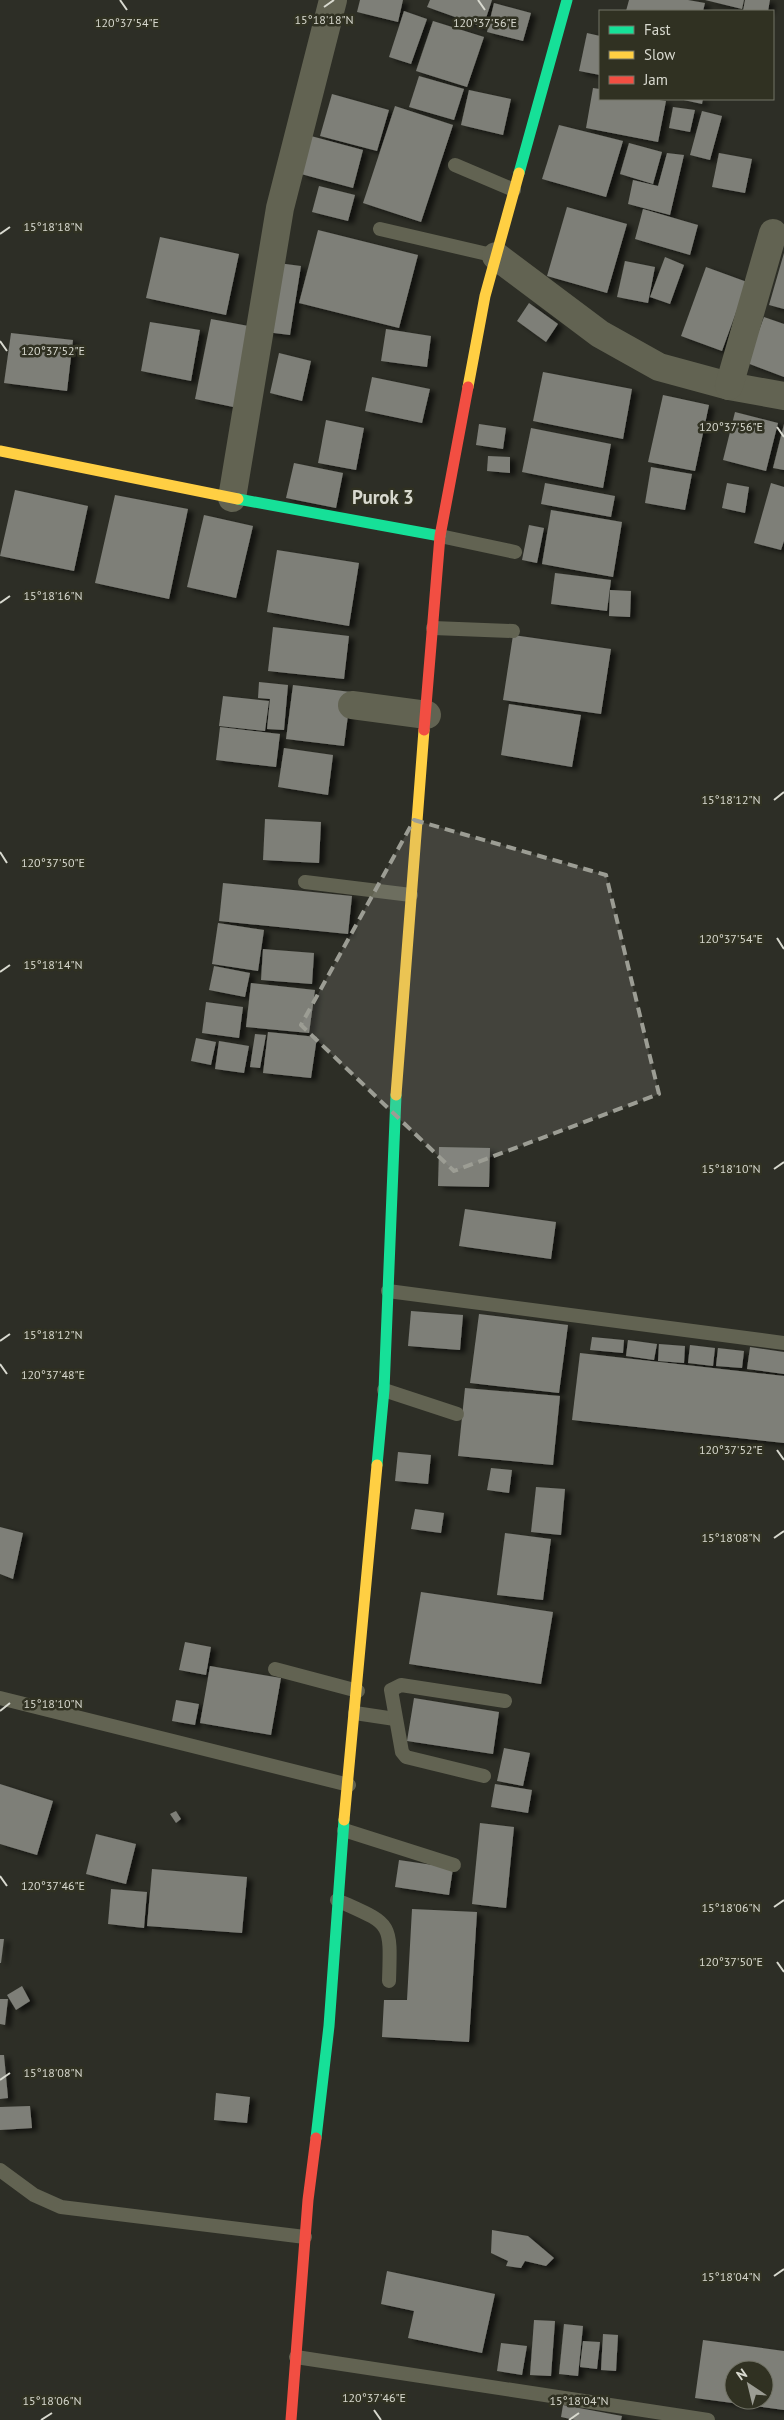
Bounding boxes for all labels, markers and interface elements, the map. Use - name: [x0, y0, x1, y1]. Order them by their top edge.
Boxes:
- legend: [599, 10, 774, 100]
- text: 15°18'18"N: [294, 12, 354, 27]
- text: 120°37'54"E: [95, 15, 159, 30]
- text: 120°37'56"E: [453, 15, 517, 30]
- text: Fast: [644, 20, 671, 39]
- text: Slow: [644, 45, 675, 64]
- text: Jam: [643, 70, 668, 89]
- text: 15°18'18"N: [23, 219, 83, 234]
- text: 120°37'52"E: [21, 343, 85, 358]
- text: 120°37'56"E: [699, 419, 763, 434]
- district label: Purok 3: [352, 485, 414, 509]
- text: 15°18'16"N: [23, 588, 83, 603]
- text: 15°18'12"N: [701, 792, 761, 807]
- text: 120°37'50"E: [21, 855, 85, 870]
- text: 120°37'54"E: [699, 931, 763, 946]
- text: 15°18'14"N: [23, 957, 83, 972]
- text: 15°18'10"N: [701, 1161, 761, 1176]
- text: 15°18'12"N: [23, 1327, 83, 1342]
- text: 120°37'48"E: [21, 1367, 85, 1382]
- text: 120°37'52"E: [699, 1442, 763, 1457]
- text: 15°18'08"N: [701, 1530, 761, 1545]
- text: 15°18'10"N: [23, 1696, 83, 1711]
- text: 120°37'46"E: [21, 1878, 85, 1893]
- text: 15°18'06"N: [701, 1900, 761, 1915]
- text: 120°37'50"E: [699, 1954, 763, 1969]
- text: 15°18'08"N: [23, 2065, 83, 2080]
- text: 15°18'04"N: [701, 2269, 761, 2284]
- north arrow: [724, 2360, 774, 2410]
- text: N: [733, 2364, 750, 2384]
- text: 120°37'46"E: [342, 2390, 406, 2405]
- text: 15°18'06"N: [22, 2393, 82, 2408]
- text: 15°18'04"N: [549, 2393, 609, 2408]

